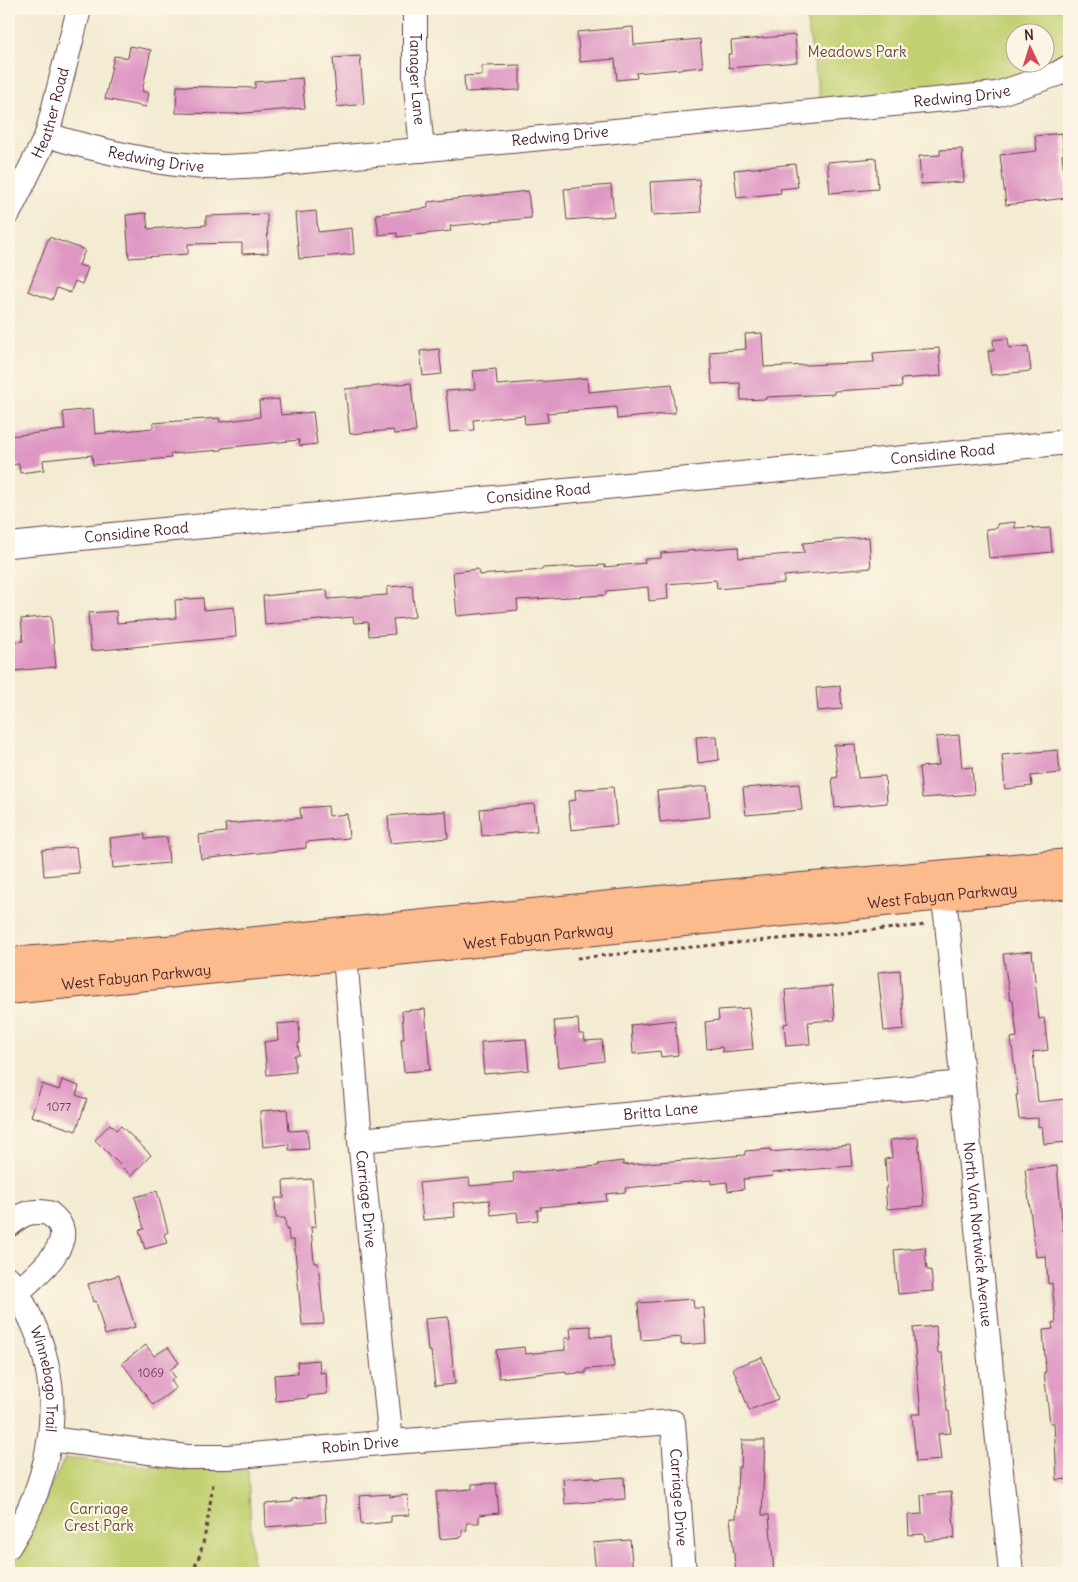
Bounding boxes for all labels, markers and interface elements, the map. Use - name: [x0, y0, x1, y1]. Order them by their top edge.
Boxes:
- north arrow: [1006, 22, 1056, 72]
- text: N: [1024, 26, 1035, 44]
- street label: Tanager Lane: [406, 33, 430, 126]
- park label: Meadows Park: [807, 42, 907, 61]
- street label: Heather Road: [27, 65, 73, 161]
- street label: Redwing Drive: [913, 80, 1013, 111]
- street label: Redwing Drive: [511, 122, 609, 150]
- street label: Redwing Drive: [106, 142, 205, 176]
- street label: Considine Road: [889, 439, 996, 468]
- street label: Considine Road: [485, 479, 592, 508]
- street label: Considine Road: [83, 518, 190, 547]
- street label: West Fabyan Parkway: [866, 879, 1018, 913]
- street label: West Fabyan Parkway: [462, 919, 614, 953]
- street label: West Fabyan Parkway: [60, 960, 212, 994]
- street label: Britta Lane: [622, 1098, 699, 1124]
- house number: 1077: [47, 1099, 71, 1114]
- street label: North Van Nortwick Avenue: [960, 1141, 997, 1328]
- street label: Carriage Drive: [352, 1149, 381, 1249]
- street label: Winnebago Trail: [26, 1323, 62, 1433]
- house number: 1069: [138, 1365, 164, 1380]
- street label: Robin Drive: [321, 1431, 399, 1457]
- street label: Carriage Drive: [666, 1448, 692, 1547]
- park label: Carriage Crest Park: [64, 1499, 134, 1535]

